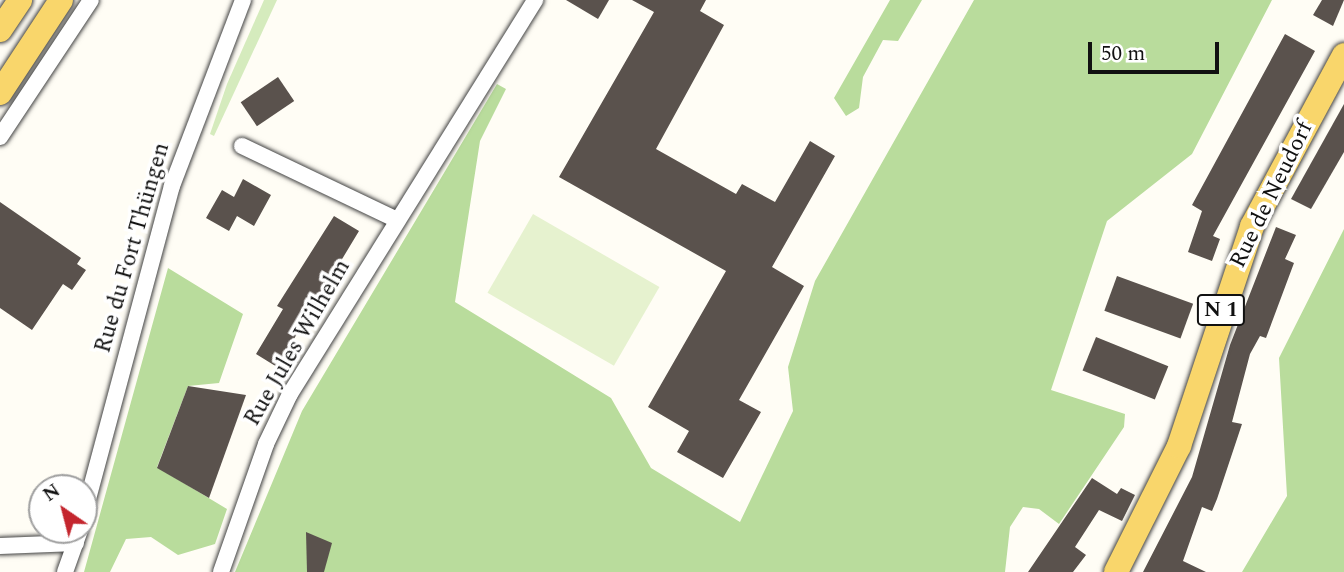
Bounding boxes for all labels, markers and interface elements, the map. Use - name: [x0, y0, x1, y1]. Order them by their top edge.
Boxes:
- scale bar: [1092, 28, 1223, 72]
- text: 50 m: [1101, 38, 1145, 70]
- street label: Rue de Neudorf: [1225, 117, 1319, 273]
- street label: Rue du Fort Thüngen: [90, 140, 176, 356]
- street label: Rue Jules Wilhelm: [239, 255, 357, 431]
- road number: N 1: [1196, 292, 1246, 328]
- north arrow: [28, 474, 98, 544]
- text: N: [37, 477, 66, 509]

